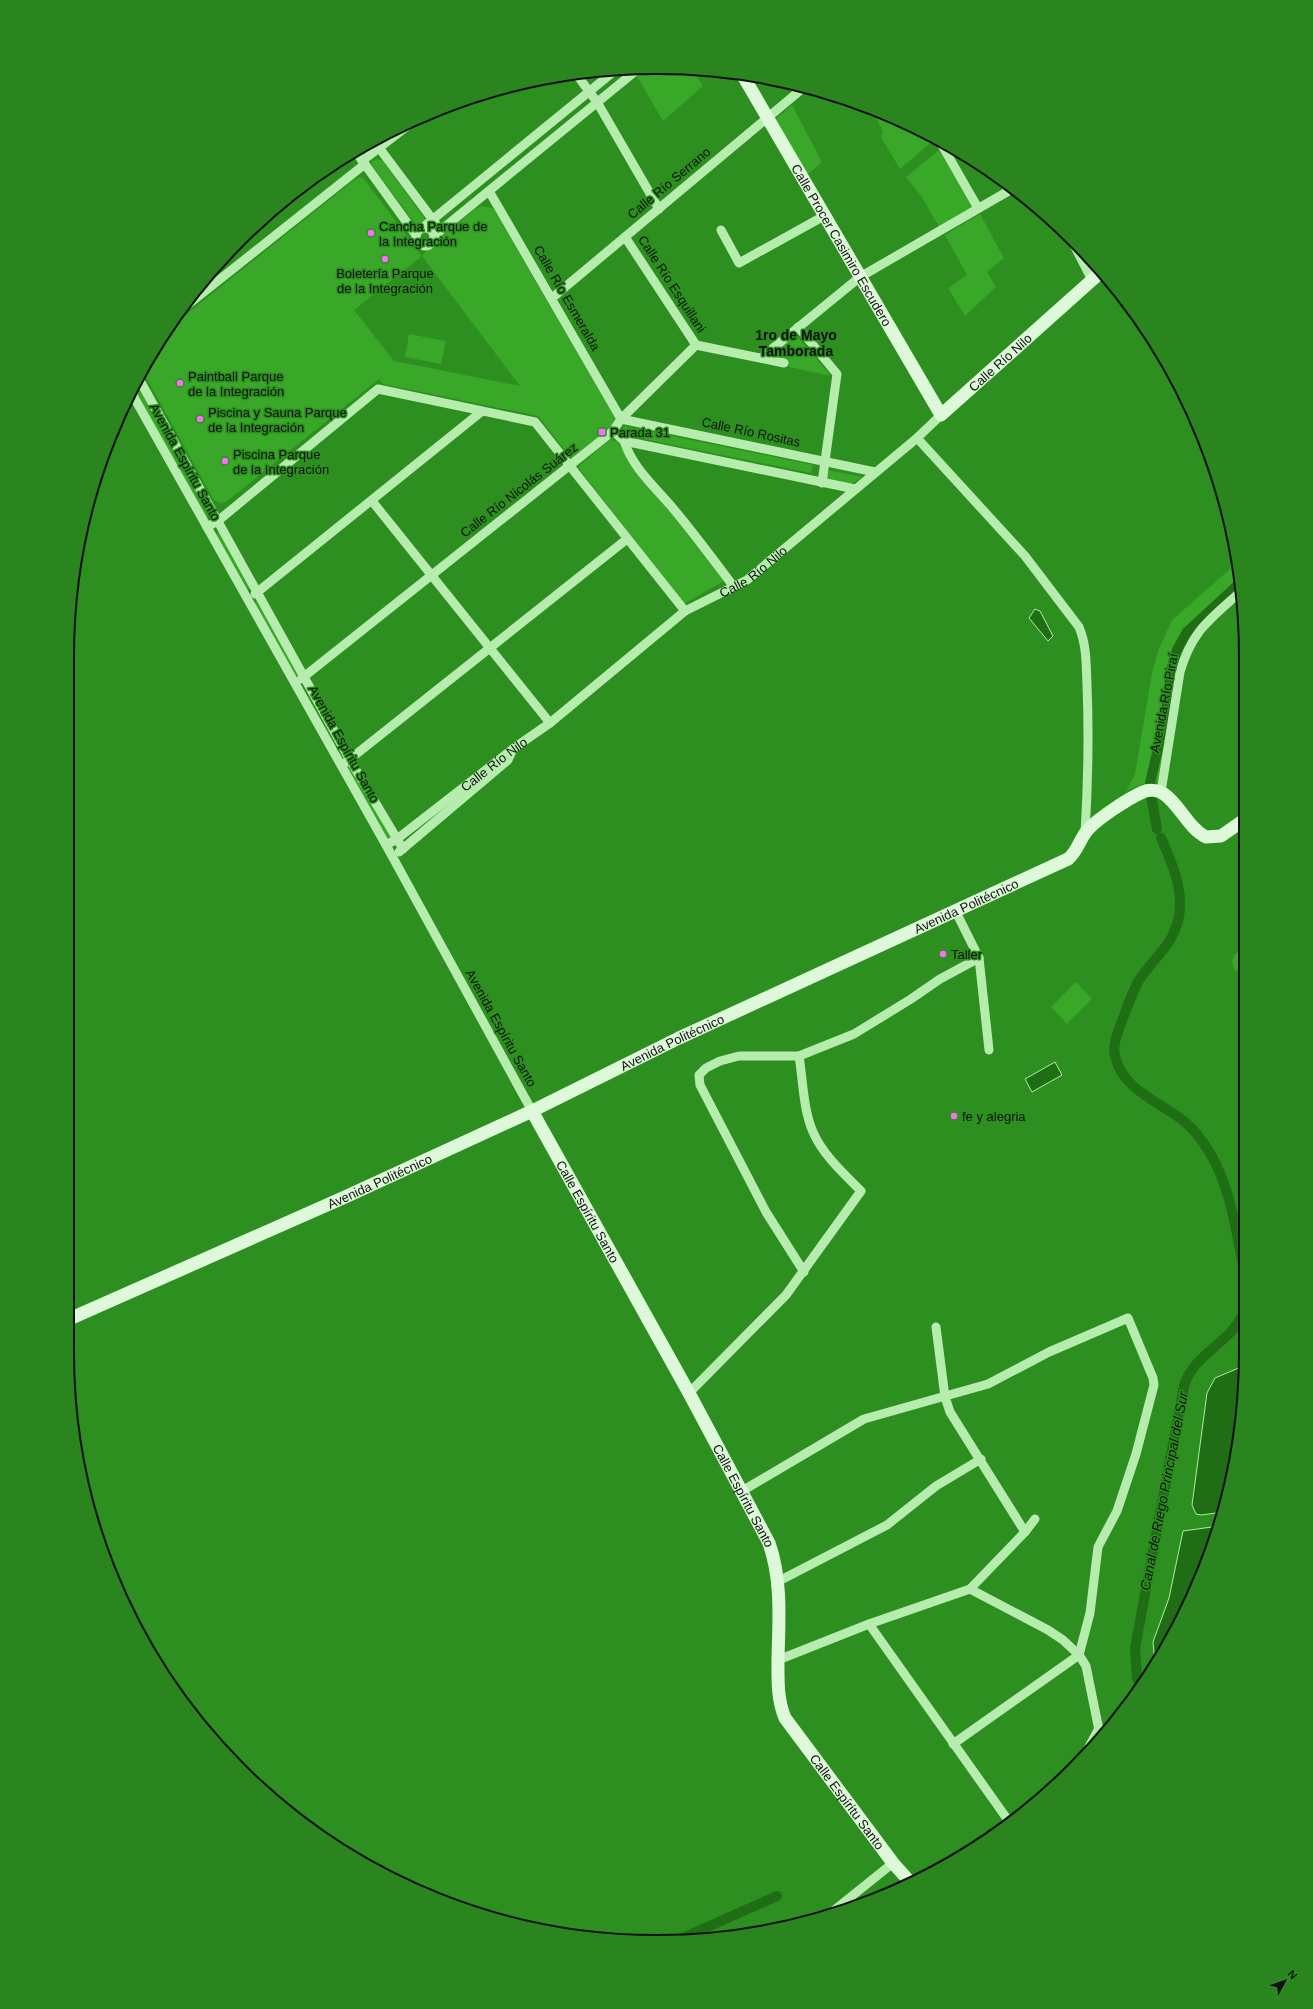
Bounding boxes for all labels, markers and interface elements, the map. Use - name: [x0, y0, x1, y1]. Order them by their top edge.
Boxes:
- street label: Calle Río Serrano: [625, 144, 713, 222]
- street label: Calle Procer Casimiro Escudero: [789, 161, 895, 329]
- place label: Cancha Parque de la Integración: [379, 219, 487, 249]
- marker: Cancha Parque de la Integración: [366, 228, 376, 238]
- street label: Calle Río Esquillani: [635, 233, 709, 335]
- street label: Calle Río Esmeralda: [531, 243, 604, 354]
- marker: Boletería Parque de la Integración: [380, 254, 390, 264]
- place label: Boletería Parque de la Integración: [336, 266, 434, 296]
- district label: 1ro de Mayo Tamborada: [755, 327, 837, 359]
- street label: Calle Río Nilo: [965, 330, 1035, 394]
- place label: Paintball Parque de la Integración: [188, 369, 284, 399]
- marker: Paintball Parque de la Integración: [175, 378, 185, 388]
- street label: Avenida Espíritu Santo: [146, 401, 224, 523]
- place label: Piscina y Sauna Parque de la Integración: [208, 405, 347, 435]
- marker: Piscina y Sauna Parque de la Integración: [195, 414, 205, 424]
- street label: Calle Río Rositas: [700, 414, 802, 450]
- place label: Parada 31: [610, 425, 670, 440]
- marker: Parada 31: [597, 427, 607, 437]
- street label: Calle Río Nicolás Suárez: [457, 440, 581, 540]
- place label: Piscina Parque de la Integración: [233, 447, 329, 477]
- marker: Piscina Parque de la Integración: [220, 456, 230, 466]
- street label: Calle Río Nilo: [717, 543, 790, 600]
- street label: Avenida Río Piraí: [1147, 652, 1181, 754]
- street label: Avenida Espíritu Santo: [305, 683, 383, 805]
- street label: Calle Río Nilo: [458, 734, 530, 794]
- street label: Avenida Politécnico: [912, 875, 1021, 936]
- place label: Taller: [951, 947, 983, 962]
- marker: Taller: [938, 949, 948, 959]
- street label: Avenida Espíritu Santo: [462, 967, 540, 1089]
- street label: Avenida Politécnico: [618, 1011, 726, 1073]
- place label: fe y alegria: [962, 1109, 1026, 1124]
- marker: fe y alegria: [949, 1111, 959, 1121]
- street label: Avenida Politécnico: [325, 1151, 434, 1211]
- street label: Calle Espíritu Santo: [553, 1158, 622, 1265]
- water label: Canal de Riego Principal del Sur: [1137, 1389, 1191, 1592]
- street label: Calle Espíritu Santo: [710, 1441, 777, 1549]
- street label: Calle Espíritu Santo: [807, 1751, 888, 1852]
- north arrow: [1265, 1961, 1305, 2001]
- text: N: [1286, 1968, 1300, 1982]

